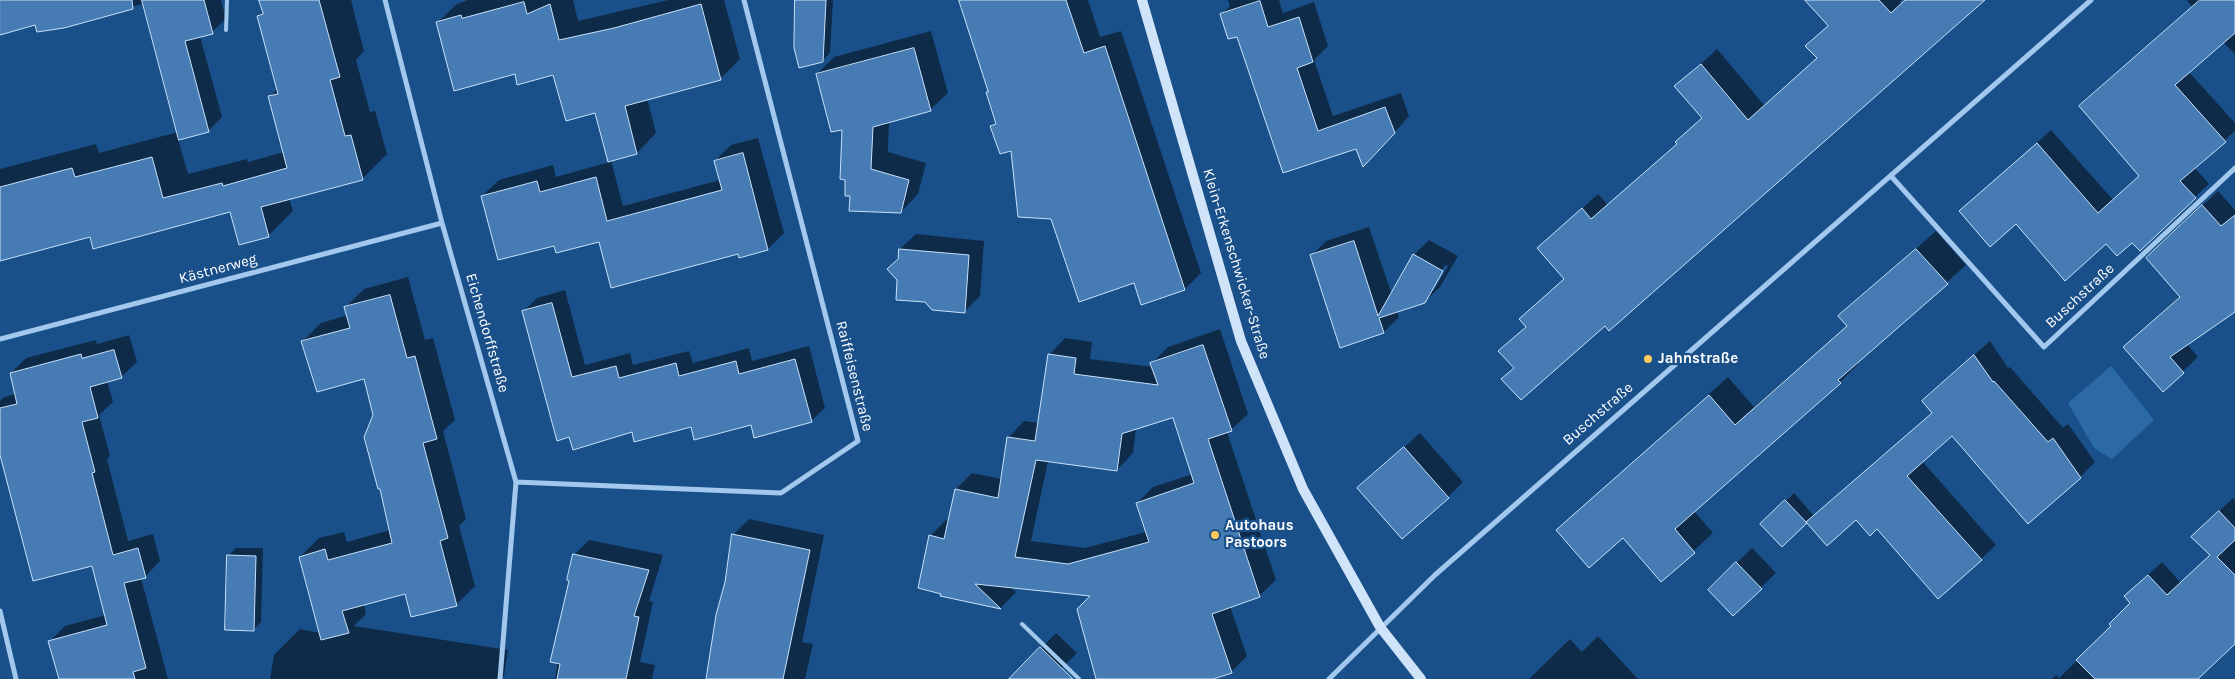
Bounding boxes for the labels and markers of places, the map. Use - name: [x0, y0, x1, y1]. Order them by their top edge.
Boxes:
- place label: Jahnstraße: [1658, 350, 1738, 368]
- marker: Jahnstraße: [1642, 353, 1654, 365]
- place label: Autohaus Pastoors: [1225, 517, 1294, 552]
- marker: Autohaus Pastoors: [1209, 529, 1221, 541]

